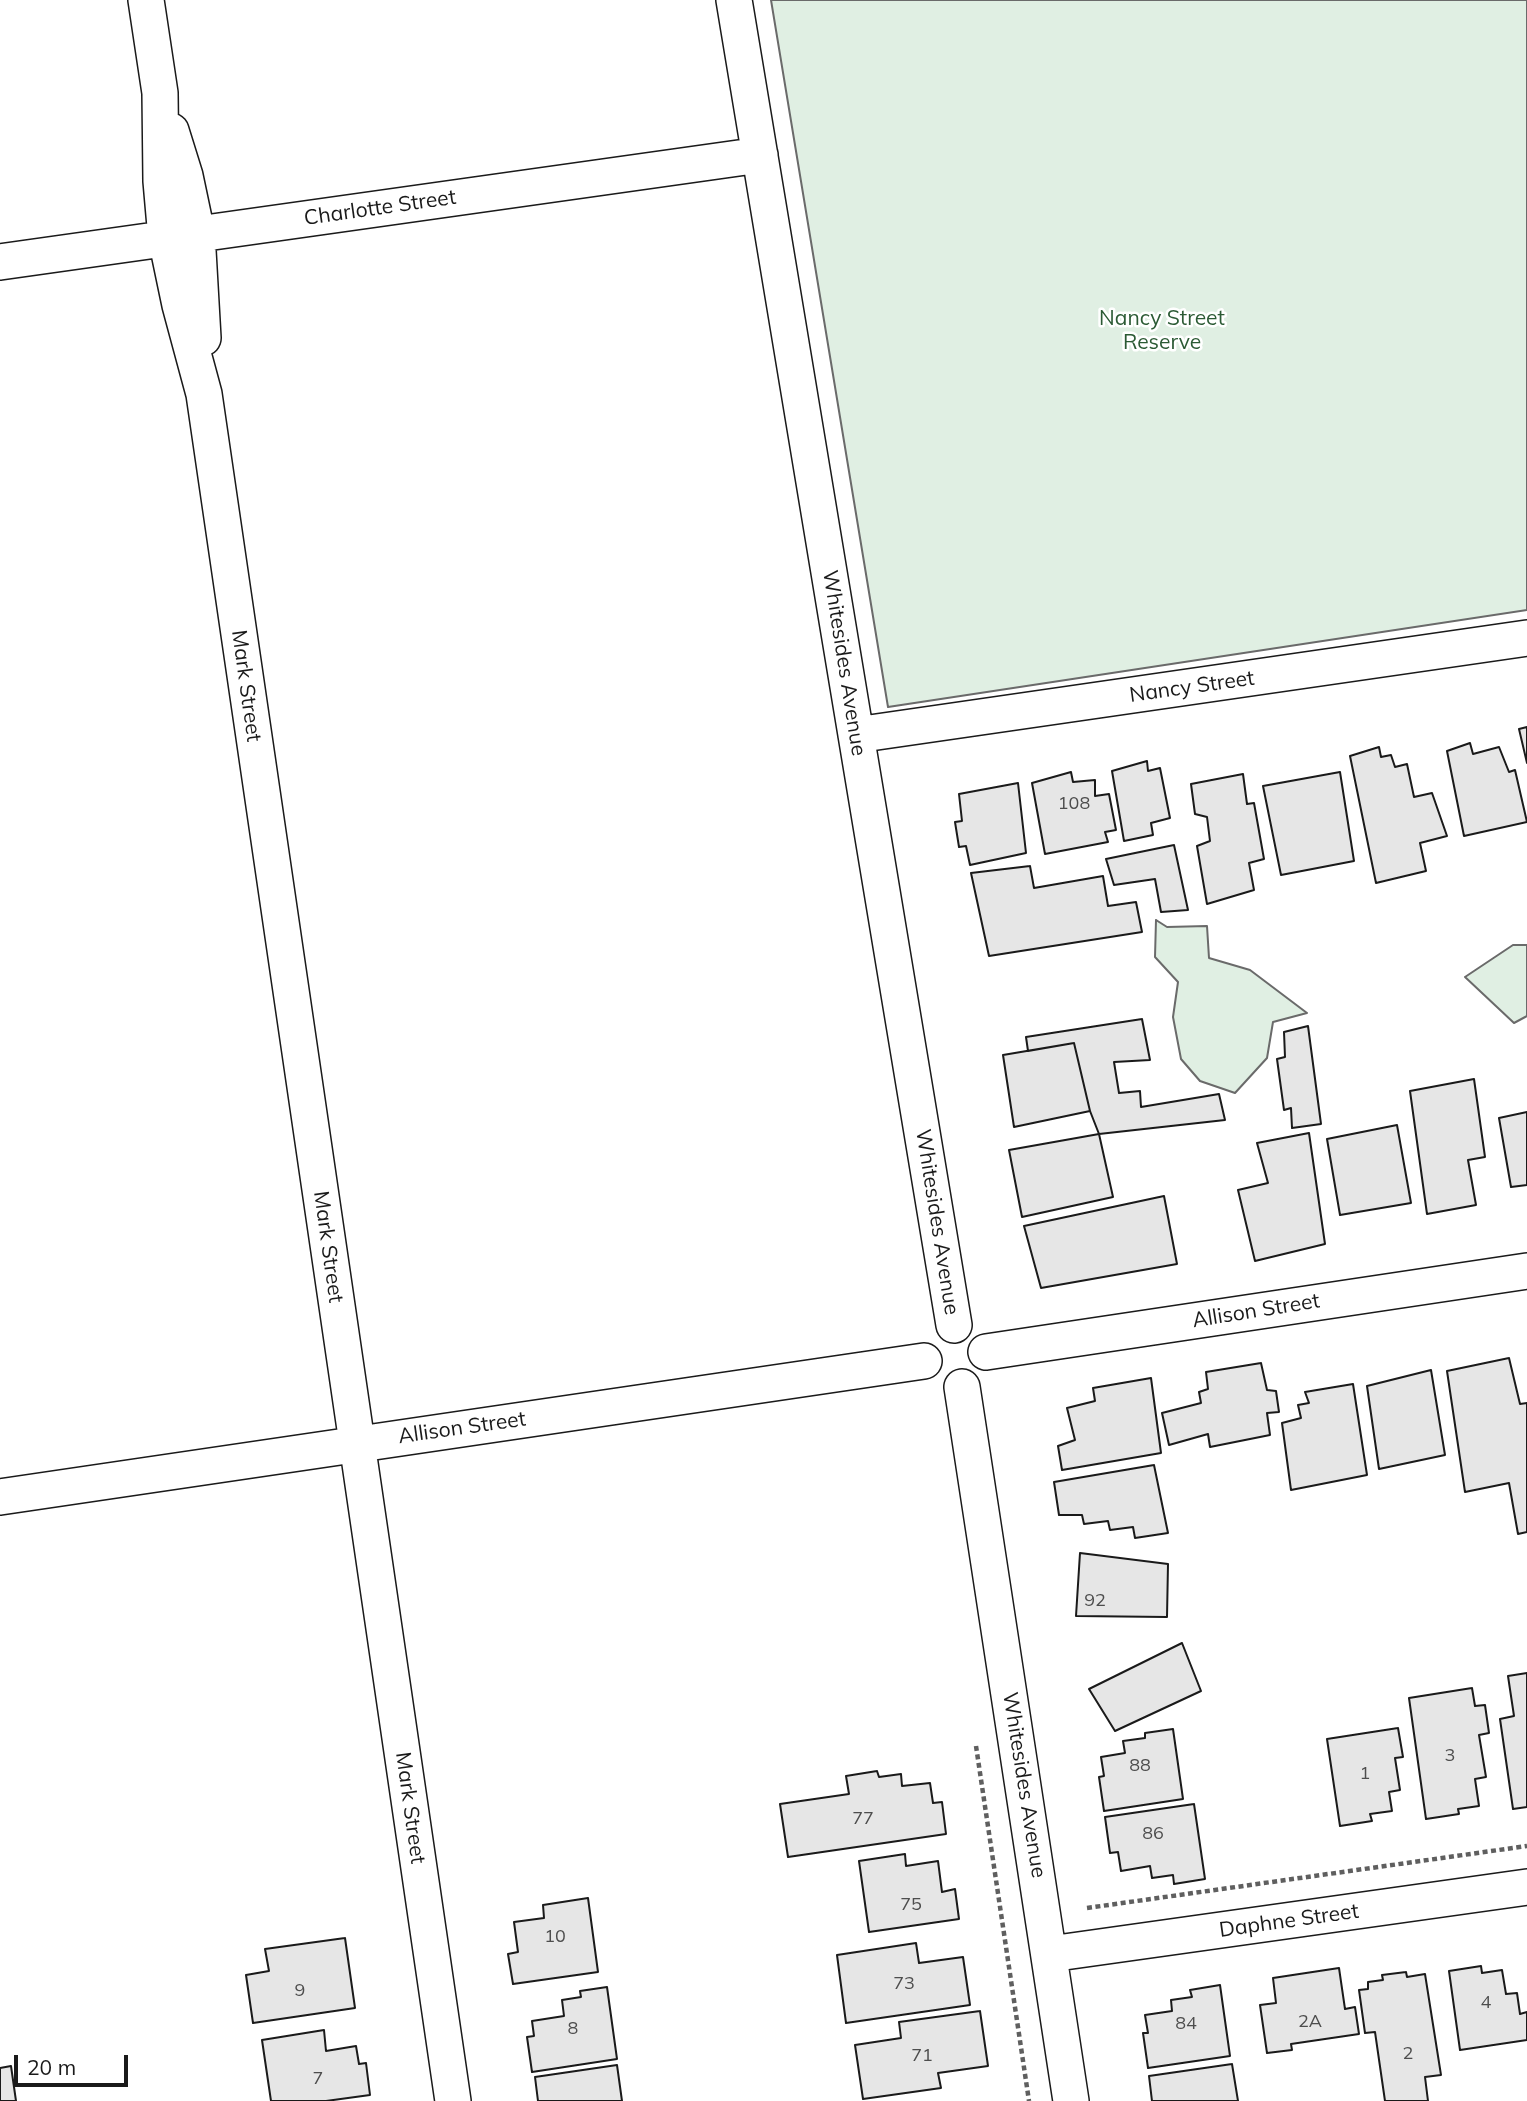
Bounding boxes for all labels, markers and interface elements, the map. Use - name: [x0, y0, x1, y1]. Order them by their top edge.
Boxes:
- street label: Charlotte Street: [302, 185, 458, 231]
- park label: Nancy Street Reserve: [1099, 306, 1225, 356]
- street label: Whitesides Avenue: [817, 568, 871, 758]
- street label: Mark Street: [226, 628, 266, 744]
- street label: Nancy Street: [1128, 666, 1256, 708]
- house number: 108: [1058, 793, 1090, 815]
- street label: Whitesides Avenue: [910, 1127, 964, 1317]
- street label: Mark Street: [308, 1189, 348, 1305]
- street label: Allison Street: [1190, 1288, 1322, 1334]
- street label: Allison Street: [397, 1407, 527, 1449]
- house number: 92: [1084, 1590, 1106, 1612]
- street label: Whitesides Avenue: [997, 1690, 1051, 1880]
- house number: 3: [1445, 1745, 1455, 1767]
- street label: Mark Street: [390, 1750, 430, 1866]
- house number: 88: [1129, 1755, 1151, 1777]
- house number: 1: [1360, 1763, 1370, 1785]
- house number: 77: [852, 1808, 874, 1830]
- house number: 86: [1142, 1823, 1164, 1845]
- house number: 75: [900, 1894, 922, 1916]
- street label: Daphne Street: [1218, 1899, 1360, 1943]
- house number: 10: [544, 1926, 566, 1948]
- house number: 73: [893, 1973, 915, 1995]
- house number: 9: [295, 1980, 305, 2002]
- house number: 4: [1481, 1992, 1491, 2014]
- house number: 2A: [1298, 2011, 1322, 2033]
- house number: 84: [1175, 2013, 1197, 2035]
- house number: 8: [568, 2018, 578, 2040]
- scale bar: [18, 2042, 131, 2086]
- house number: 2: [1403, 2043, 1413, 2065]
- house number: 71: [911, 2045, 933, 2067]
- text: 20 m: [27, 2054, 76, 2080]
- house number: 7: [313, 2068, 323, 2090]

